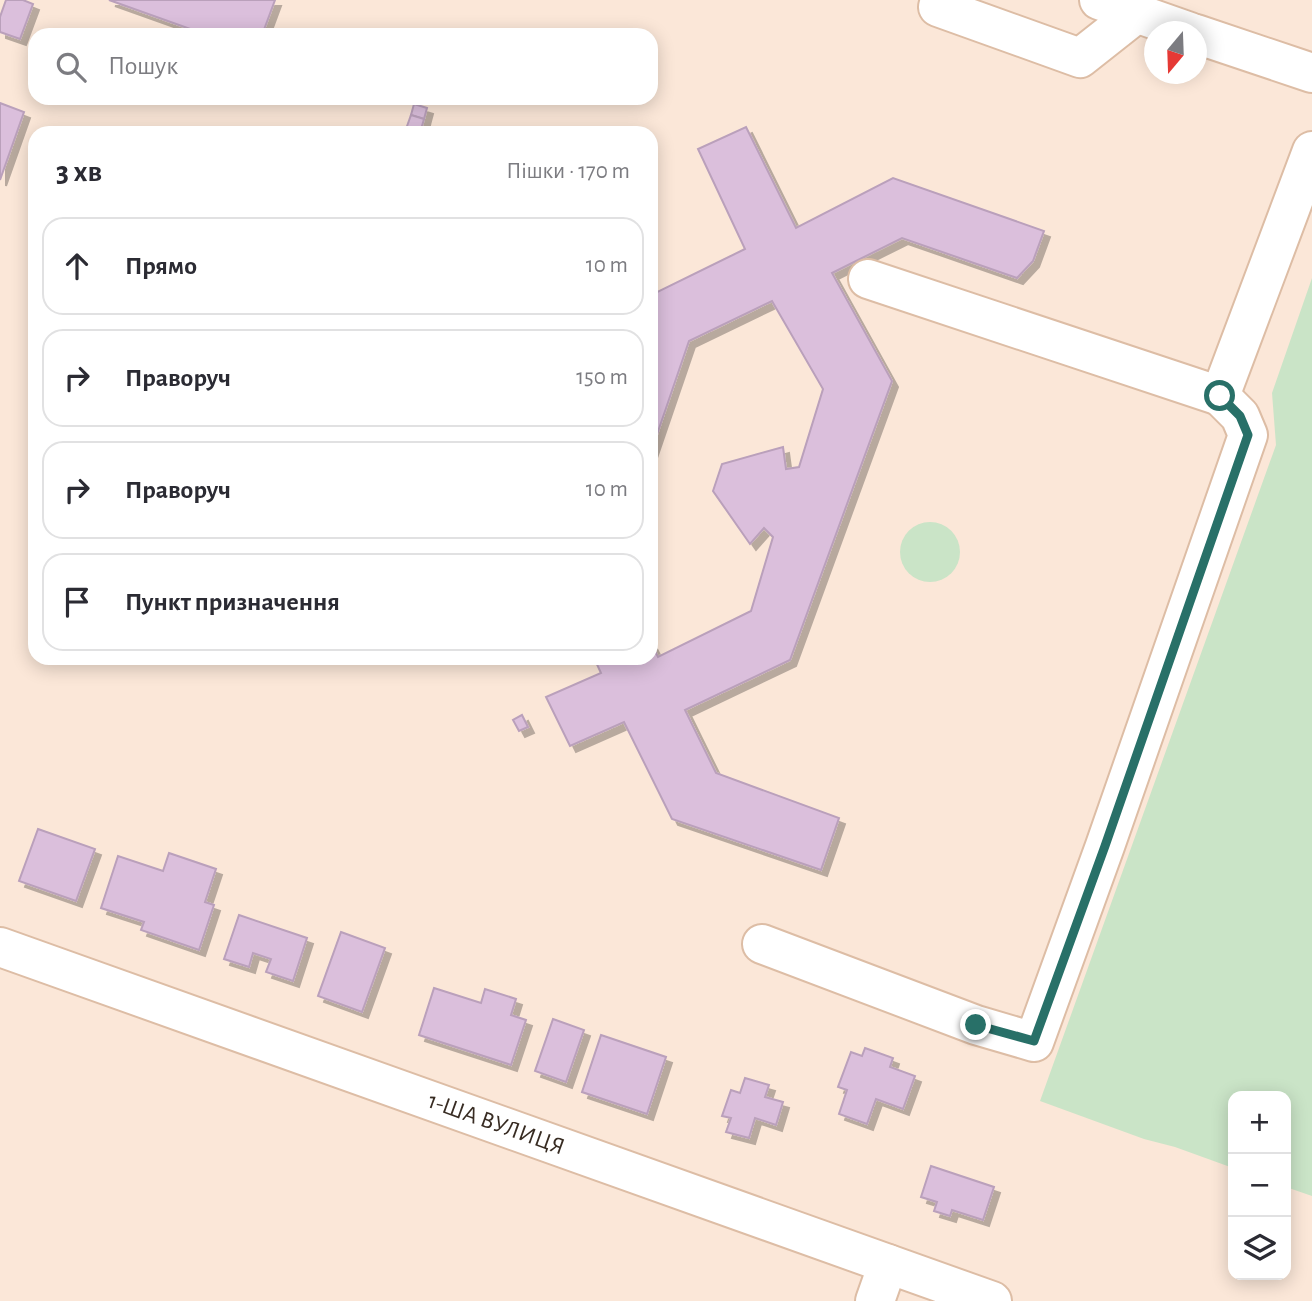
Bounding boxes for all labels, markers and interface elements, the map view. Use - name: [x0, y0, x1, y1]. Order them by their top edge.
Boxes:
- north arrow: [1144, 21, 1207, 84]
- search box: [28, 28, 658, 105]
- icon: search: [52, 48, 90, 86]
- text: Пошук: [108, 53, 178, 79]
- text: 3 хв: [56, 157, 102, 187]
- text: Пішки · 170 m: [506, 160, 630, 183]
- icon: ahead: [58, 247, 96, 285]
- text: Прямо: [125, 253, 197, 279]
- text: 10 m: [586, 254, 628, 277]
- icon: right: [58, 359, 96, 397]
- text: Праворуч: [125, 365, 231, 391]
- text: 150 m: [576, 366, 628, 389]
- route start: [1204, 380, 1235, 411]
- icon: right: [58, 471, 96, 509]
- text: Праворуч: [125, 477, 231, 503]
- text: 10 m: [586, 478, 628, 501]
- icon: arrive: [58, 583, 96, 621]
- text: Пункт призначення: [125, 589, 340, 615]
- route end: [960, 1009, 991, 1040]
- street label: 1-ША ВУЛИЦЯ: [425, 1089, 568, 1160]
- map controls: [1228, 1091, 1291, 1280]
- button: +: [1228, 1091, 1291, 1154]
- button: −: [1228, 1154, 1291, 1217]
- button: layers: [1228, 1217, 1291, 1280]

